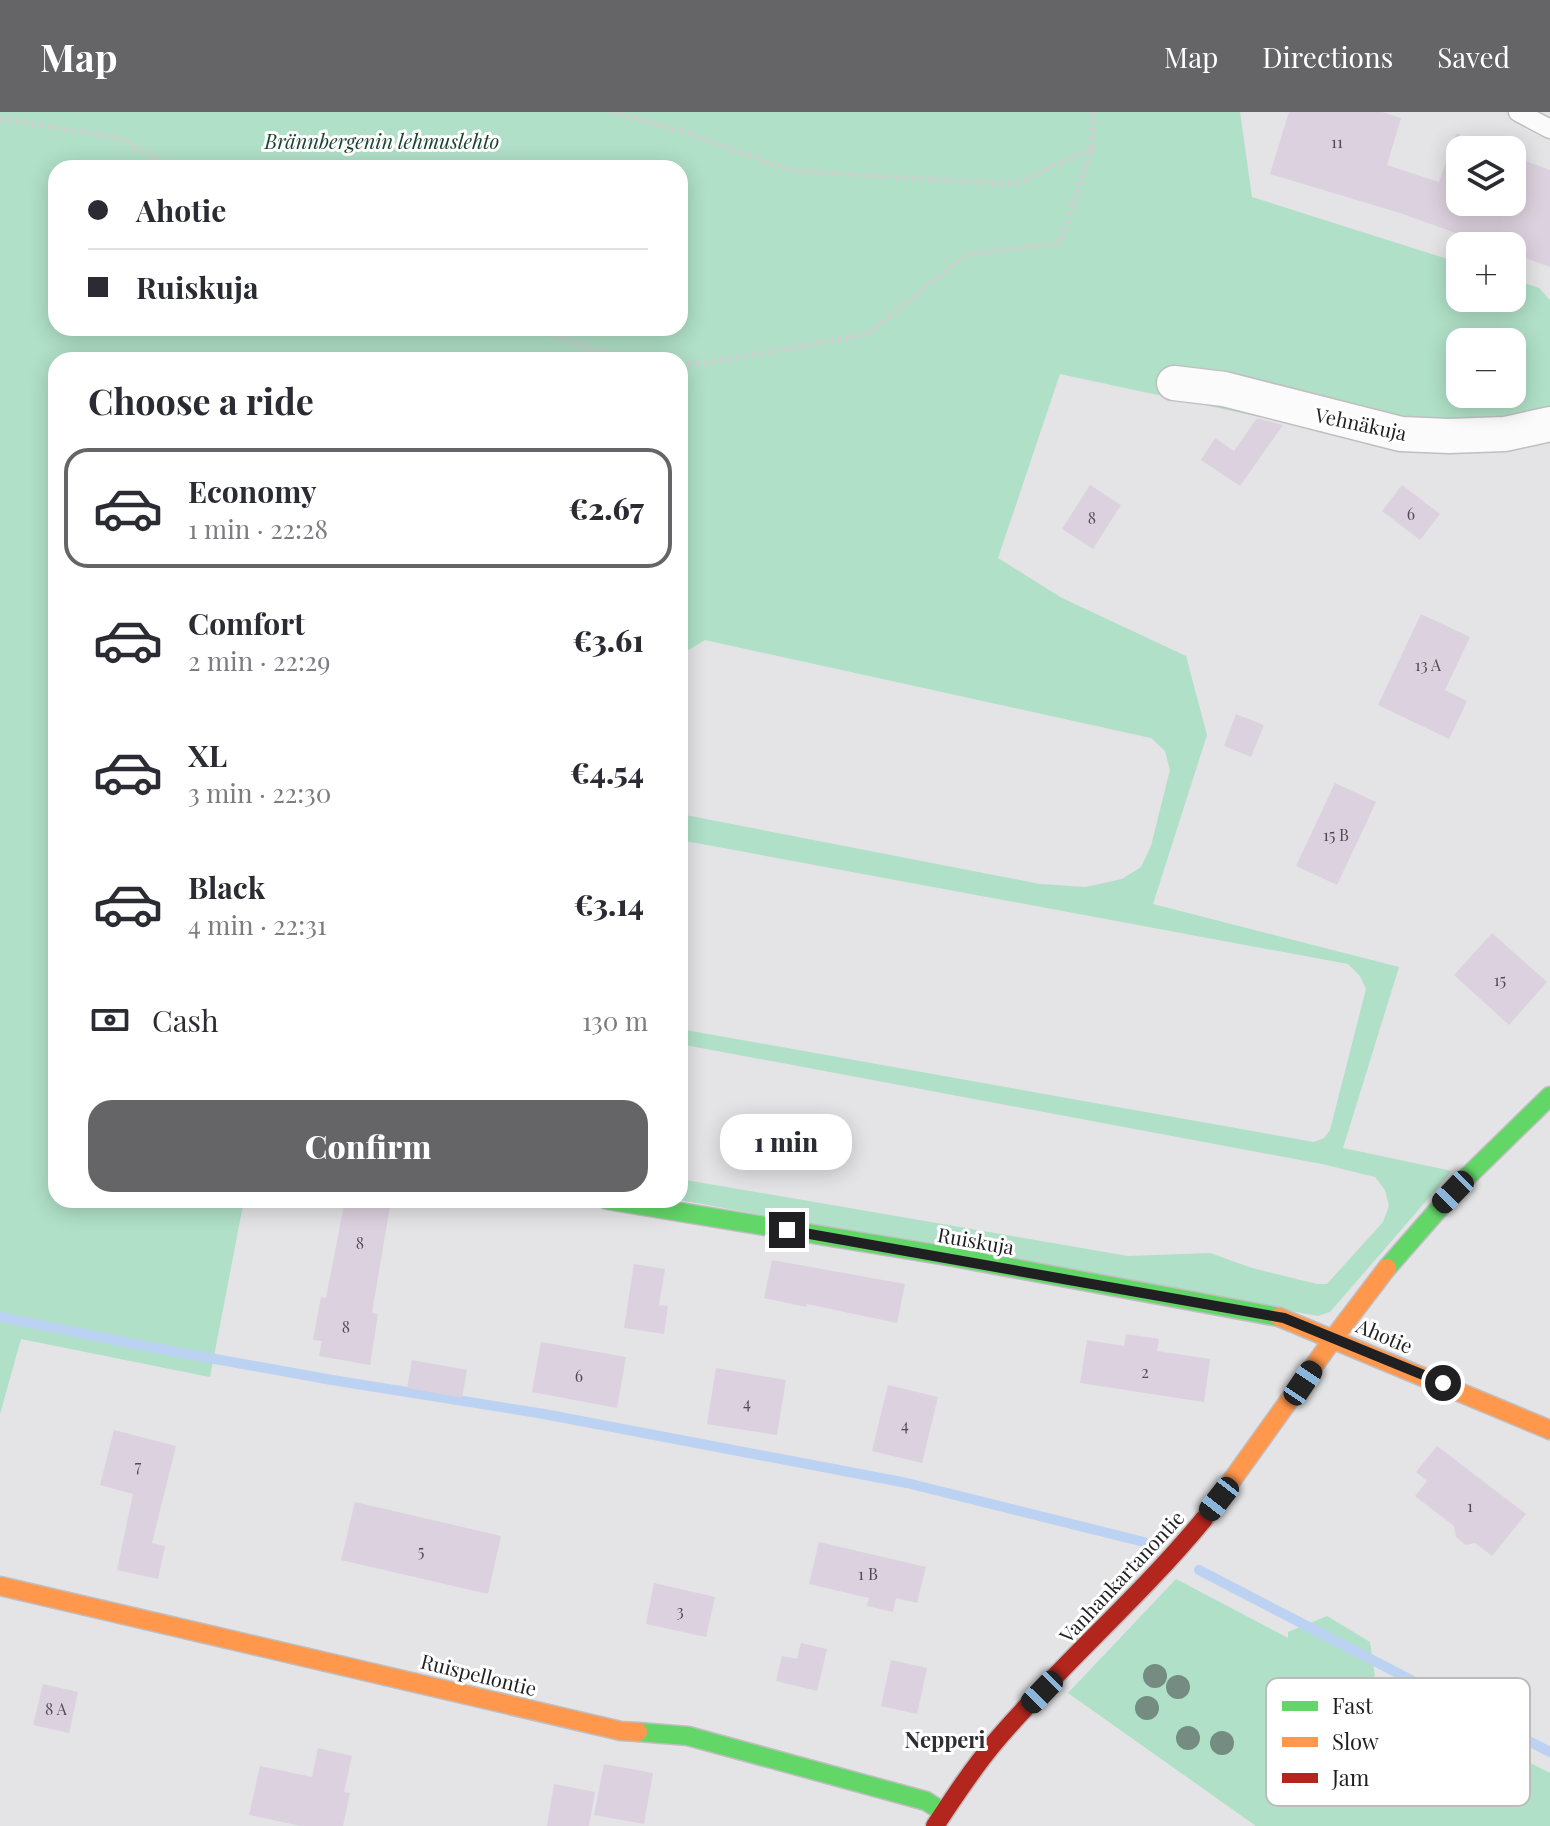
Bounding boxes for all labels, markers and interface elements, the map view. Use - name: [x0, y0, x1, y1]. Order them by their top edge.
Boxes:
- text: Map: [40, 31, 117, 82]
- text: Map: [1164, 38, 1218, 75]
- text: Directions: [1262, 38, 1393, 75]
- text: Saved: [1437, 38, 1510, 75]
- park label: Brännbergenin lehmuslehto: [264, 127, 499, 154]
- house number: 11: [1331, 131, 1343, 152]
- map controls: [1446, 136, 1526, 408]
- button: layers: [1446, 136, 1526, 216]
- text: Ahotie: [136, 190, 226, 230]
- button: +: [1446, 232, 1526, 312]
- text: Ruiskuja: [136, 267, 258, 307]
- button: −: [1446, 328, 1526, 408]
- text: Choose a ride: [88, 376, 314, 424]
- street label: Vehnäkuja: [1312, 400, 1409, 446]
- text: Economy: [188, 471, 317, 511]
- icon: car: [92, 472, 164, 544]
- text: €2.67: [568, 488, 644, 528]
- house number: 6: [1407, 503, 1415, 524]
- house number: 8: [1088, 507, 1096, 528]
- text: 1 min · 22:28: [188, 511, 328, 546]
- text: Comfort: [188, 603, 305, 643]
- icon: car: [92, 604, 164, 676]
- text: €3.61: [573, 620, 644, 660]
- text: 2 min · 22:29: [188, 643, 330, 678]
- house number: 13 A: [1415, 654, 1442, 675]
- text: XL: [188, 735, 227, 775]
- icon: car: [92, 736, 164, 808]
- text: €4.54: [570, 752, 644, 792]
- text: 3 min · 22:30: [188, 775, 331, 810]
- house number: 15 B: [1323, 824, 1349, 845]
- text: Black: [188, 867, 265, 907]
- icon: car: [92, 868, 164, 940]
- text: €3.14: [574, 884, 644, 924]
- text: 4 min · 22:31: [188, 907, 327, 942]
- house number: 15: [1494, 969, 1506, 990]
- icon: cash: [88, 998, 132, 1042]
- text: Cash: [152, 1000, 219, 1040]
- text: 130 m: [582, 1003, 648, 1038]
- button: Confirm: [88, 1100, 648, 1192]
- callout: 1 min: [721, 1114, 853, 1170]
- text: 1 min: [754, 1124, 818, 1159]
- car: [1428, 1166, 1478, 1218]
- route end: [769, 1212, 805, 1248]
- street label: Ruiskuja: [936, 1220, 1016, 1260]
- house number: 8: [356, 1232, 364, 1253]
- street label: Ahotie: [1352, 1311, 1417, 1359]
- house number: 8: [342, 1316, 350, 1337]
- car: [1280, 1356, 1326, 1410]
- house number: 2: [1141, 1361, 1149, 1382]
- house number: 6: [575, 1365, 583, 1386]
- route start: [1425, 1365, 1461, 1401]
- house number: 4: [743, 1392, 751, 1413]
- house number: 4: [901, 1414, 909, 1435]
- house number: 7: [135, 1455, 142, 1476]
- car: [1195, 1473, 1243, 1525]
- house number: 1: [1467, 1495, 1473, 1516]
- street label: Vanhankartanontie: [1052, 1504, 1189, 1649]
- house number: 5: [418, 1540, 424, 1561]
- house number: 1 B: [858, 1563, 878, 1584]
- house number: 3: [676, 1600, 684, 1621]
- street label: Ruispellontie: [418, 1647, 540, 1701]
- car: [1017, 1666, 1067, 1718]
- legend: [1266, 1678, 1530, 1806]
- text: Fast: [1332, 1690, 1374, 1720]
- house number: 8 A: [45, 1698, 68, 1719]
- district label: Nepperi: [904, 1724, 986, 1754]
- text: Slow: [1332, 1726, 1379, 1756]
- text: Jam: [1331, 1762, 1370, 1792]

